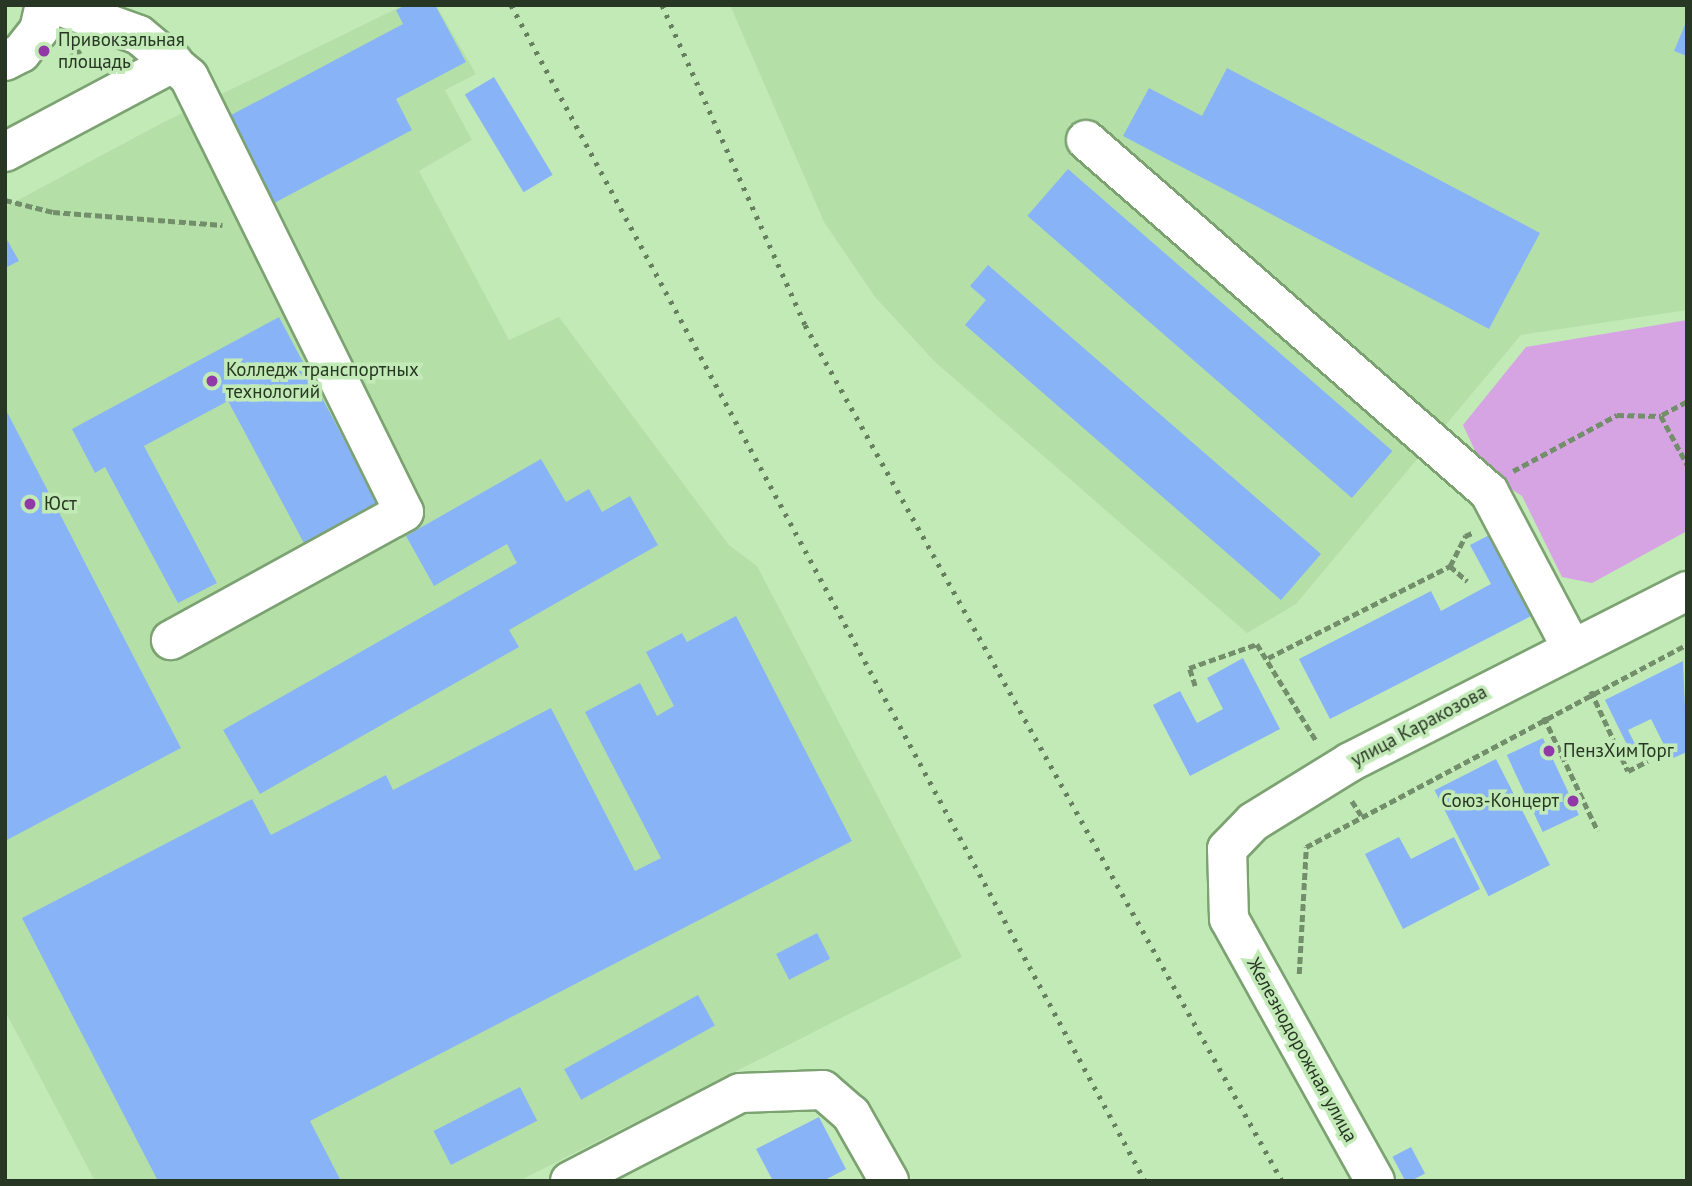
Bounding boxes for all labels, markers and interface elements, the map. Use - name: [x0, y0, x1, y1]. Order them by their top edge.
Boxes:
- place label: Привокзальная площадь: [58, 29, 185, 73]
- marker: Привокзальная площадь: [36, 43, 52, 59]
- place label: Колледж транспортных технологий: [226, 359, 419, 403]
- marker: Колледж транспортных технологий: [204, 373, 220, 389]
- place label: Юст: [44, 493, 77, 515]
- marker: Юст: [22, 496, 38, 512]
- street label: улица Каракозова: [1347, 681, 1491, 771]
- place label: ПензХимТорг: [1563, 740, 1674, 762]
- marker: ПензХимТорг: [1541, 743, 1557, 759]
- place label: Союз-Концерт: [1441, 790, 1559, 812]
- marker: Союз-Концерт: [1565, 793, 1581, 809]
- street label: Железнодорожная улица: [1242, 954, 1362, 1146]

